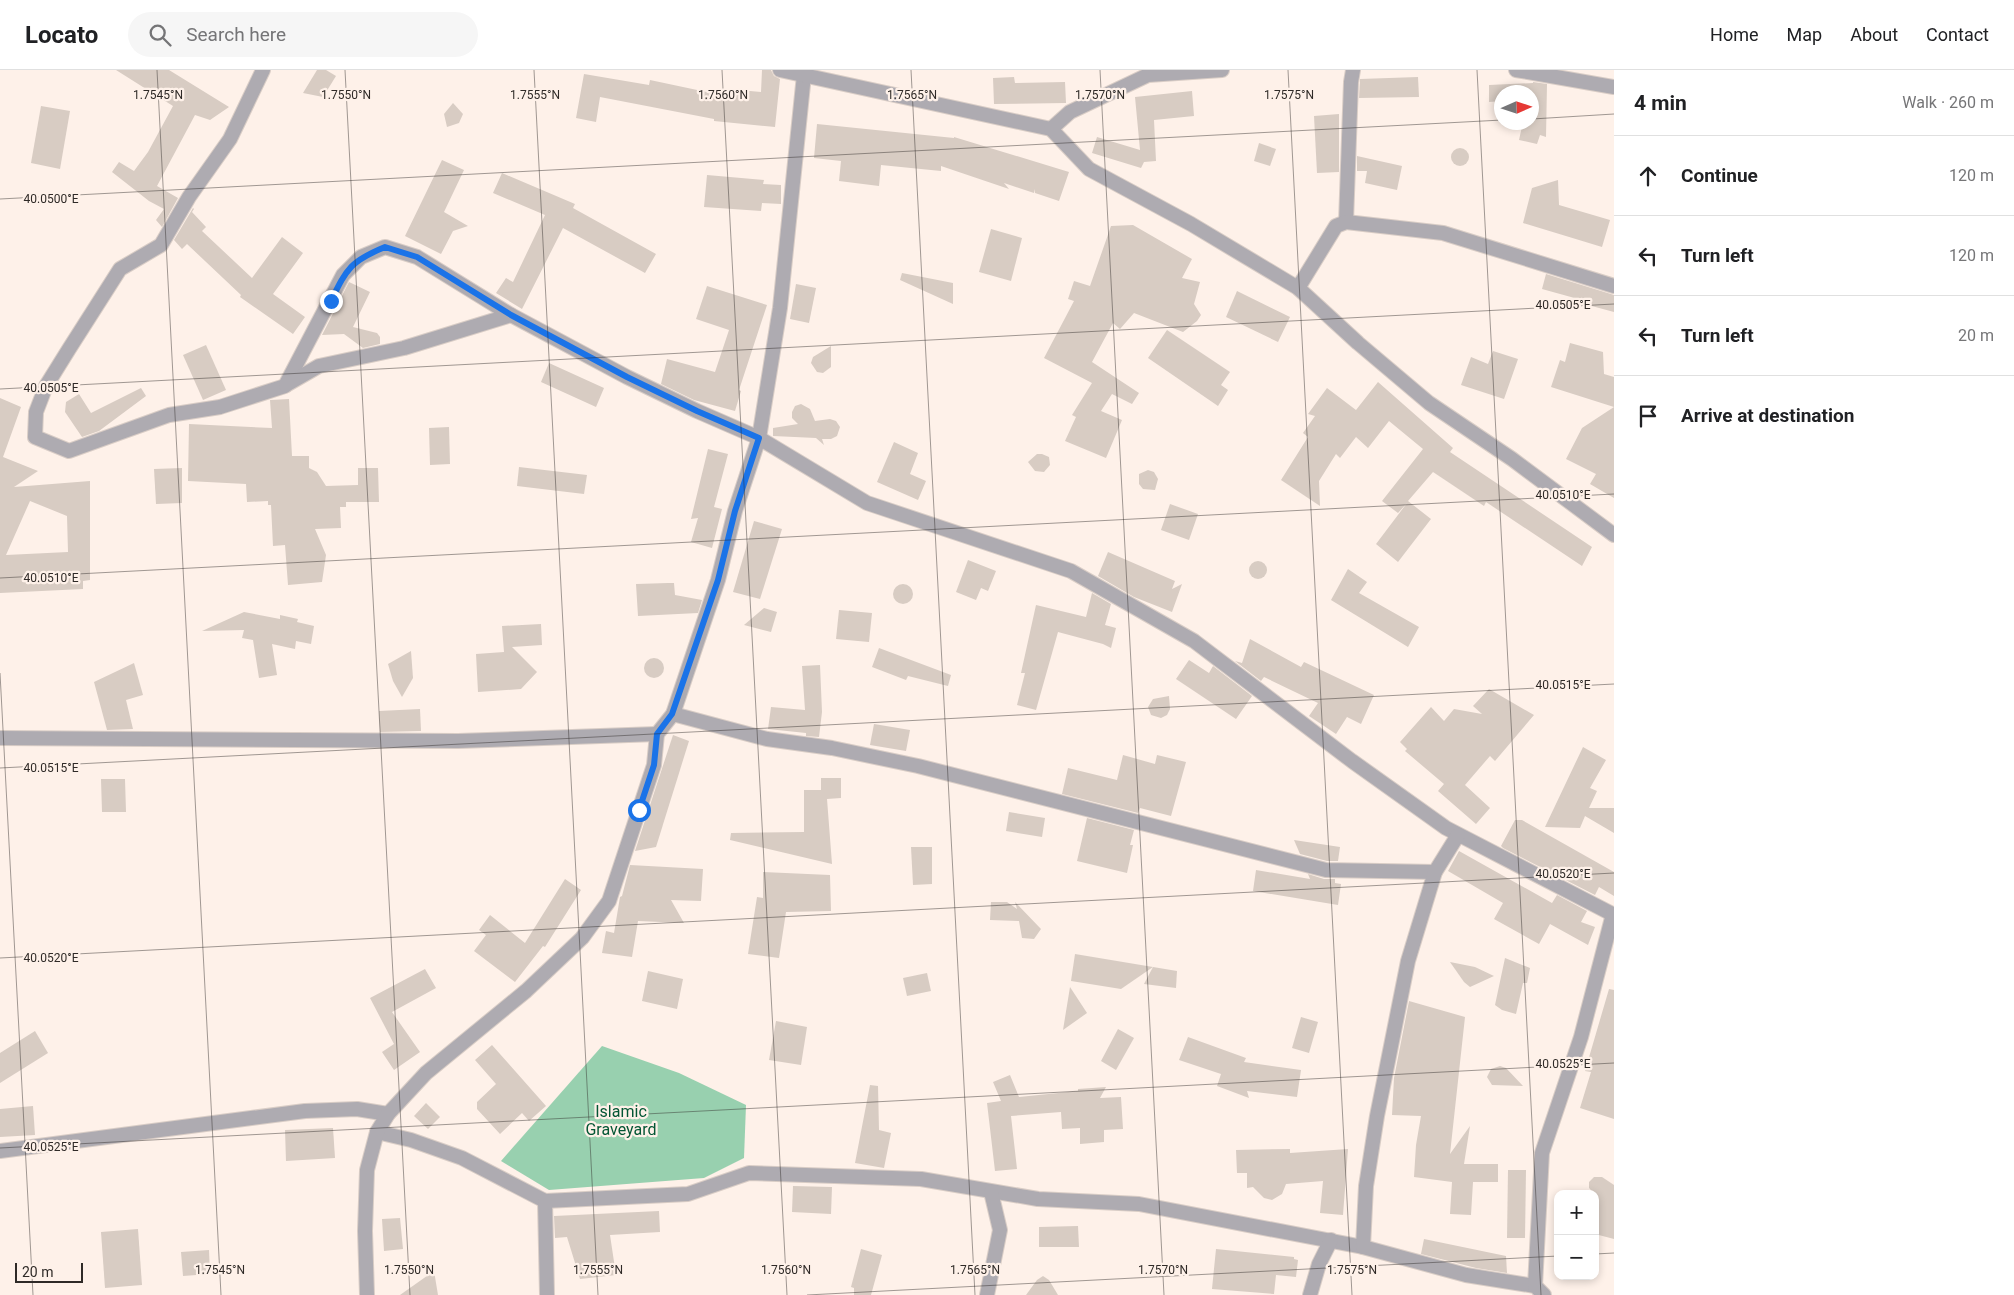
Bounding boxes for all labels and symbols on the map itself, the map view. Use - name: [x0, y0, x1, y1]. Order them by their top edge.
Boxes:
- north arrow: [1494, 85, 1539, 130]
- text: 1.7545°N: [133, 88, 183, 102]
- text: 1.7550°N: [321, 88, 371, 102]
- text: 1.7555°N: [510, 88, 560, 102]
- text: 1.7560°N: [698, 88, 748, 102]
- text: 1.7565°N: [887, 88, 937, 102]
- text: 1.7570°N: [1075, 88, 1125, 102]
- text: 1.7575°N: [1264, 88, 1314, 102]
- text: 40.0500°E: [24, 192, 79, 206]
- route end: [320, 290, 343, 313]
- text: 40.0505°E: [1536, 298, 1591, 312]
- text: 40.0505°E: [24, 381, 79, 395]
- text: 40.0510°E: [1536, 488, 1591, 502]
- text: 40.0510°E: [24, 571, 79, 585]
- text: 40.0515°E: [1536, 678, 1591, 692]
- text: 40.0515°E: [24, 761, 79, 775]
- route start: [628, 799, 651, 822]
- text: 40.0520°E: [1536, 867, 1591, 881]
- text: 40.0520°E: [24, 951, 79, 965]
- text: 40.0525°E: [1536, 1057, 1591, 1071]
- park label: Islamic Graveyard: [585, 1102, 657, 1139]
- text: 40.0525°E: [24, 1140, 79, 1154]
- scale bar: [15, 1260, 82, 1283]
- text: 1.7545°N: [195, 1263, 245, 1277]
- text: 1.7550°N: [384, 1263, 434, 1277]
- text: 1.7555°N: [573, 1263, 623, 1277]
- text: 1.7560°N: [761, 1263, 811, 1277]
- text: 1.7565°N: [950, 1263, 1000, 1277]
- text: 1.7570°N: [1138, 1263, 1188, 1277]
- text: 1.7575°N: [1327, 1263, 1377, 1277]

